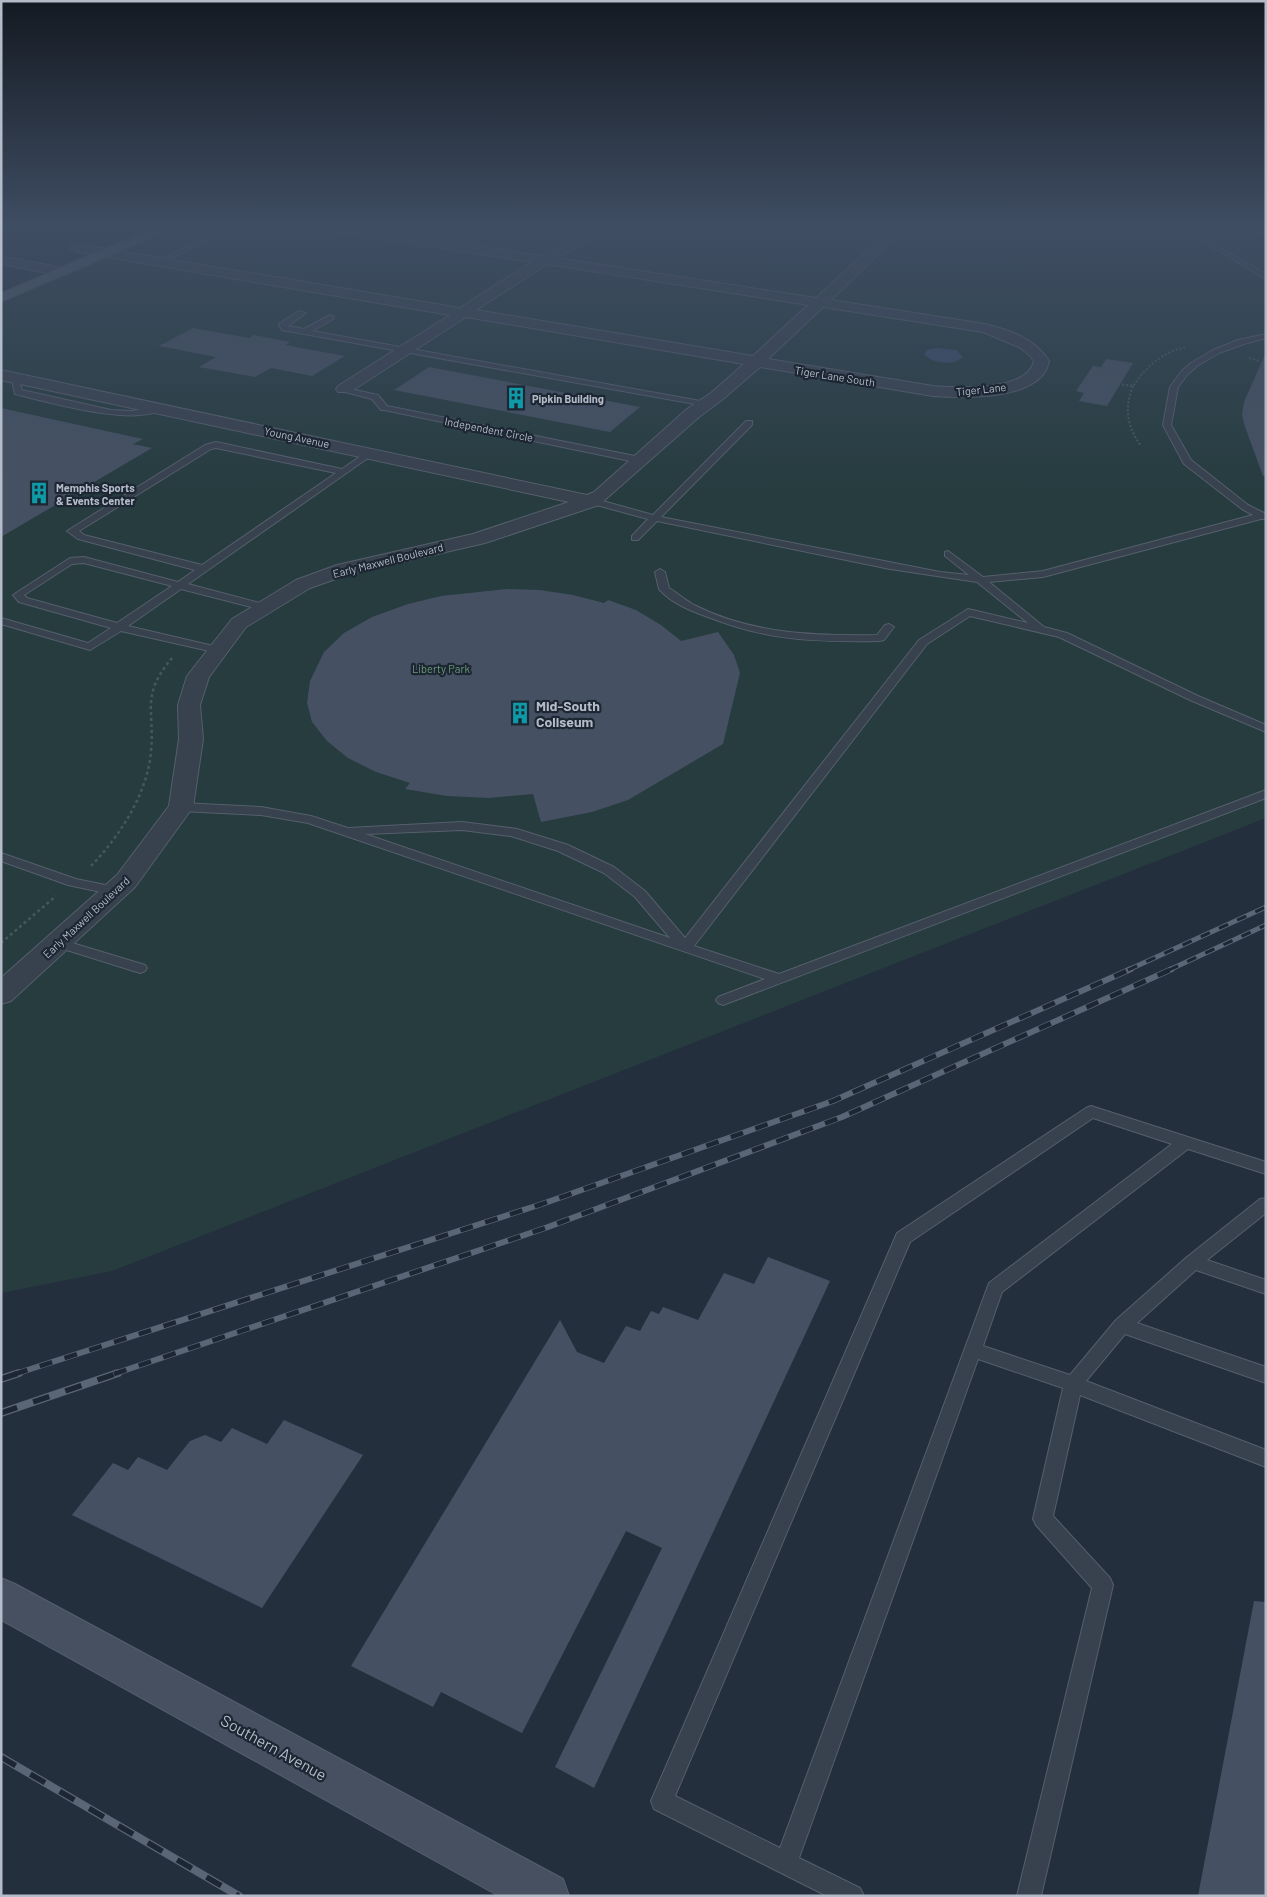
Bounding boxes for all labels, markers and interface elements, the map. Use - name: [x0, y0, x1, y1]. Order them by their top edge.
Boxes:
- street label: Tiger Lane South: [794, 363, 876, 389]
- street label: Tiger Lane: [955, 380, 1007, 398]
- building icon: Pipkin Building: [503, 385, 529, 411]
- place label: Pipkin Building: [532, 392, 604, 405]
- street label: Independent Circle: [444, 414, 534, 444]
- street label: Young Avenue: [263, 424, 331, 450]
- building icon: Memphis Sports & Events Center: [26, 480, 52, 506]
- place label: Memphis Sports & Events Center: [56, 481, 135, 507]
- street label: Early Maxwell Boulevard: [331, 540, 445, 580]
- park label: Liberty Park: [412, 662, 470, 675]
- place label: Mid-South Coliseum: [536, 697, 600, 730]
- building icon: Mid-South Coliseum: [507, 700, 533, 726]
- street label: Early Maxwell Boulevard: [40, 874, 132, 960]
- street label: Southern Avenue: [218, 1710, 330, 1784]

